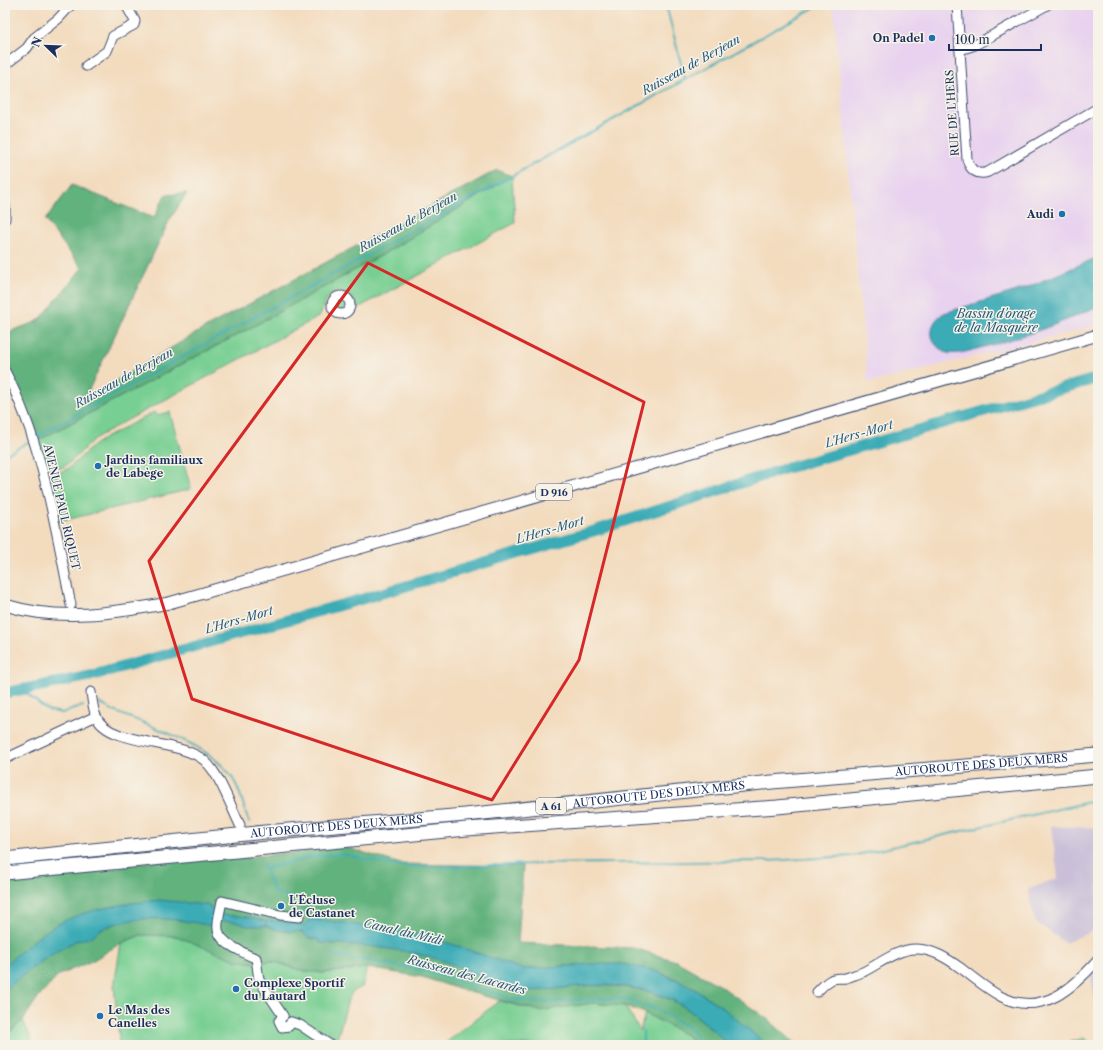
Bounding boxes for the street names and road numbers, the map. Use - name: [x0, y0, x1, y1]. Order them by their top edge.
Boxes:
- street label: RUE DE L'HERS: [942, 69, 962, 157]
- street label: AVENUE PAUL RIQUET: [40, 442, 84, 572]
- road number: D 916: [536, 484, 572, 500]
- street label: AUTOROUTE DES DEUX MERS: [893, 751, 1068, 779]
- street label: AUTOROUTE DES DEUX MERS: [571, 778, 746, 811]
- road number: A 61: [536, 798, 566, 814]
- street label: AUTOROUTE DES DEUX MERS: [248, 812, 423, 841]

